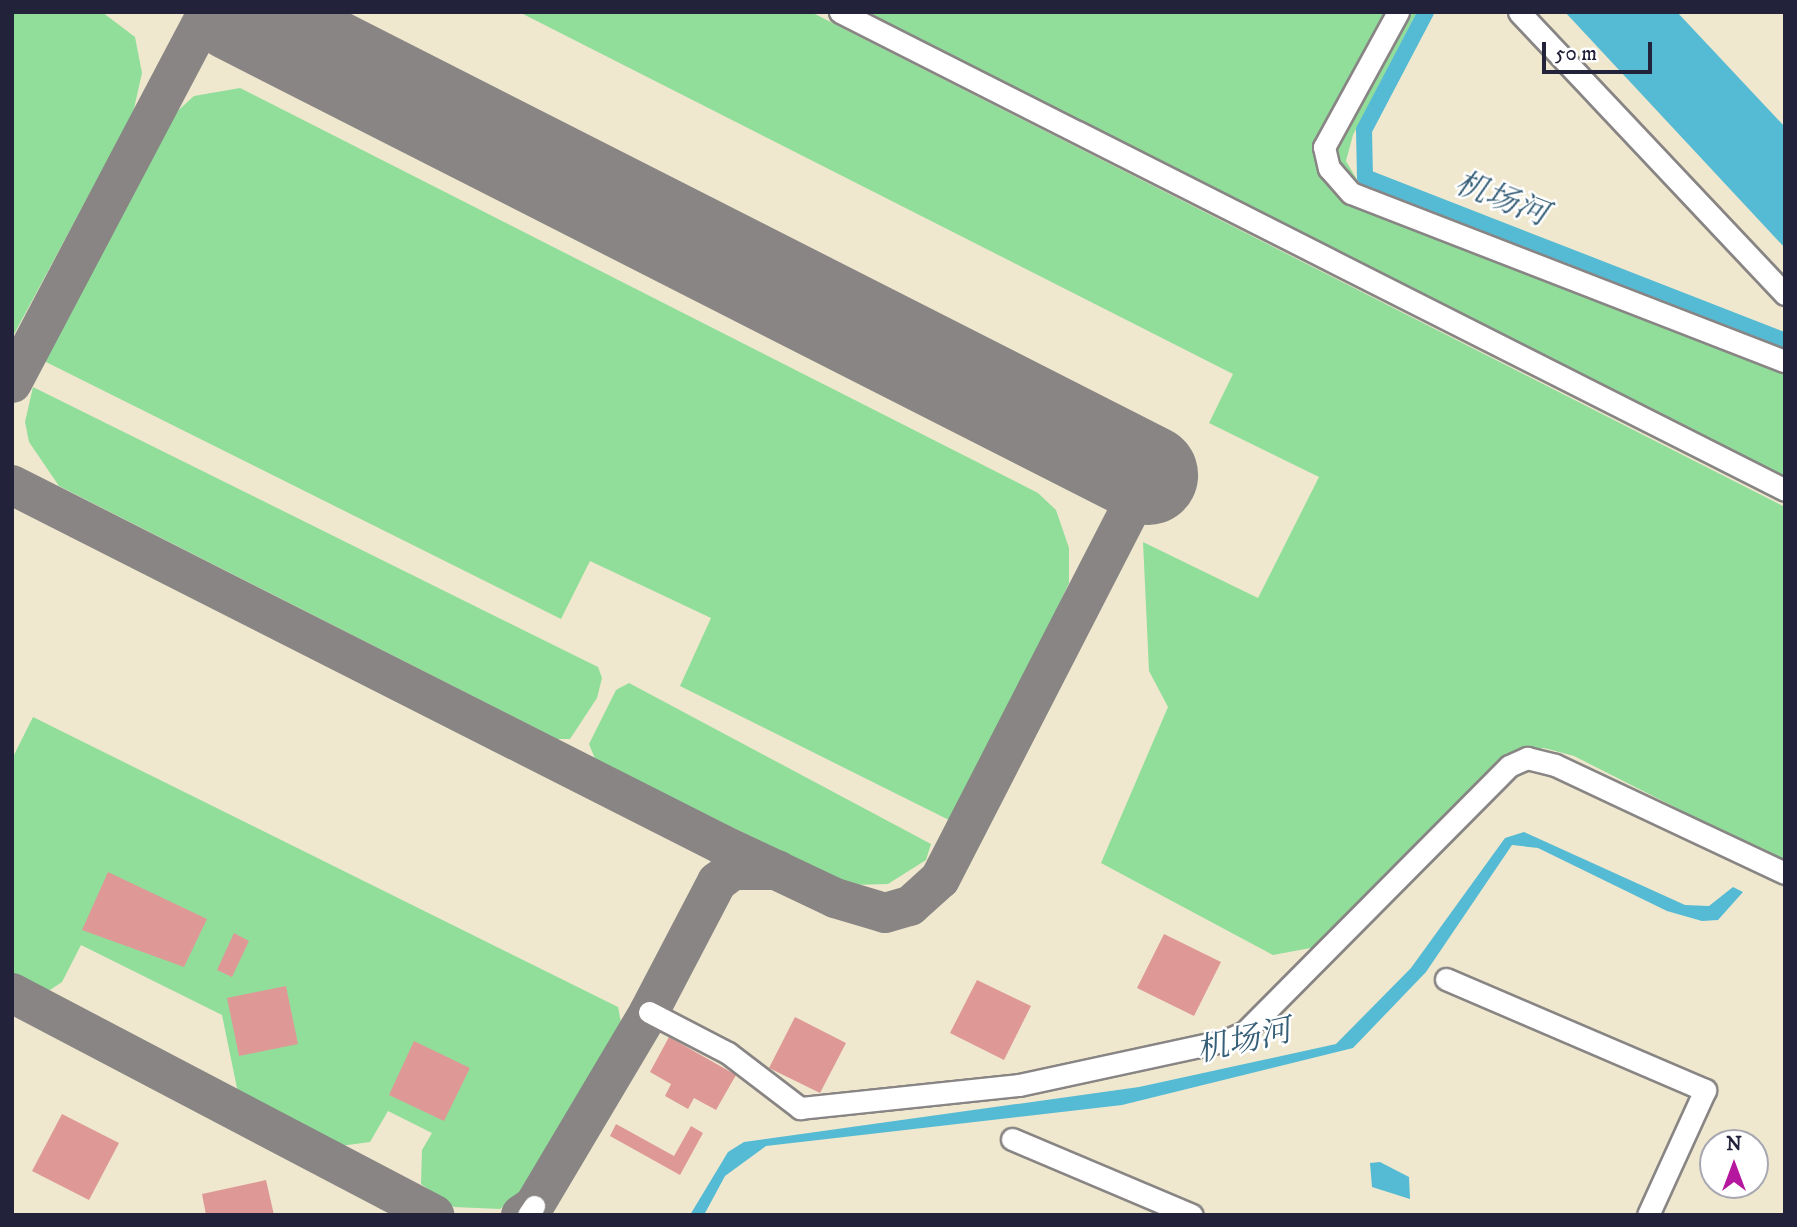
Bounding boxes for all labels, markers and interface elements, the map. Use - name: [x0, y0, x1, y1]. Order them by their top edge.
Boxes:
- scale bar: [1545, 28, 1655, 72]
- text: 50 m: [1555, 41, 1597, 67]
- water label: 机场河: [1449, 165, 1553, 235]
- water label: 机场河: [1193, 1012, 1295, 1072]
- north arrow: [1699, 1129, 1769, 1199]
- text: N: [1726, 1133, 1742, 1156]

